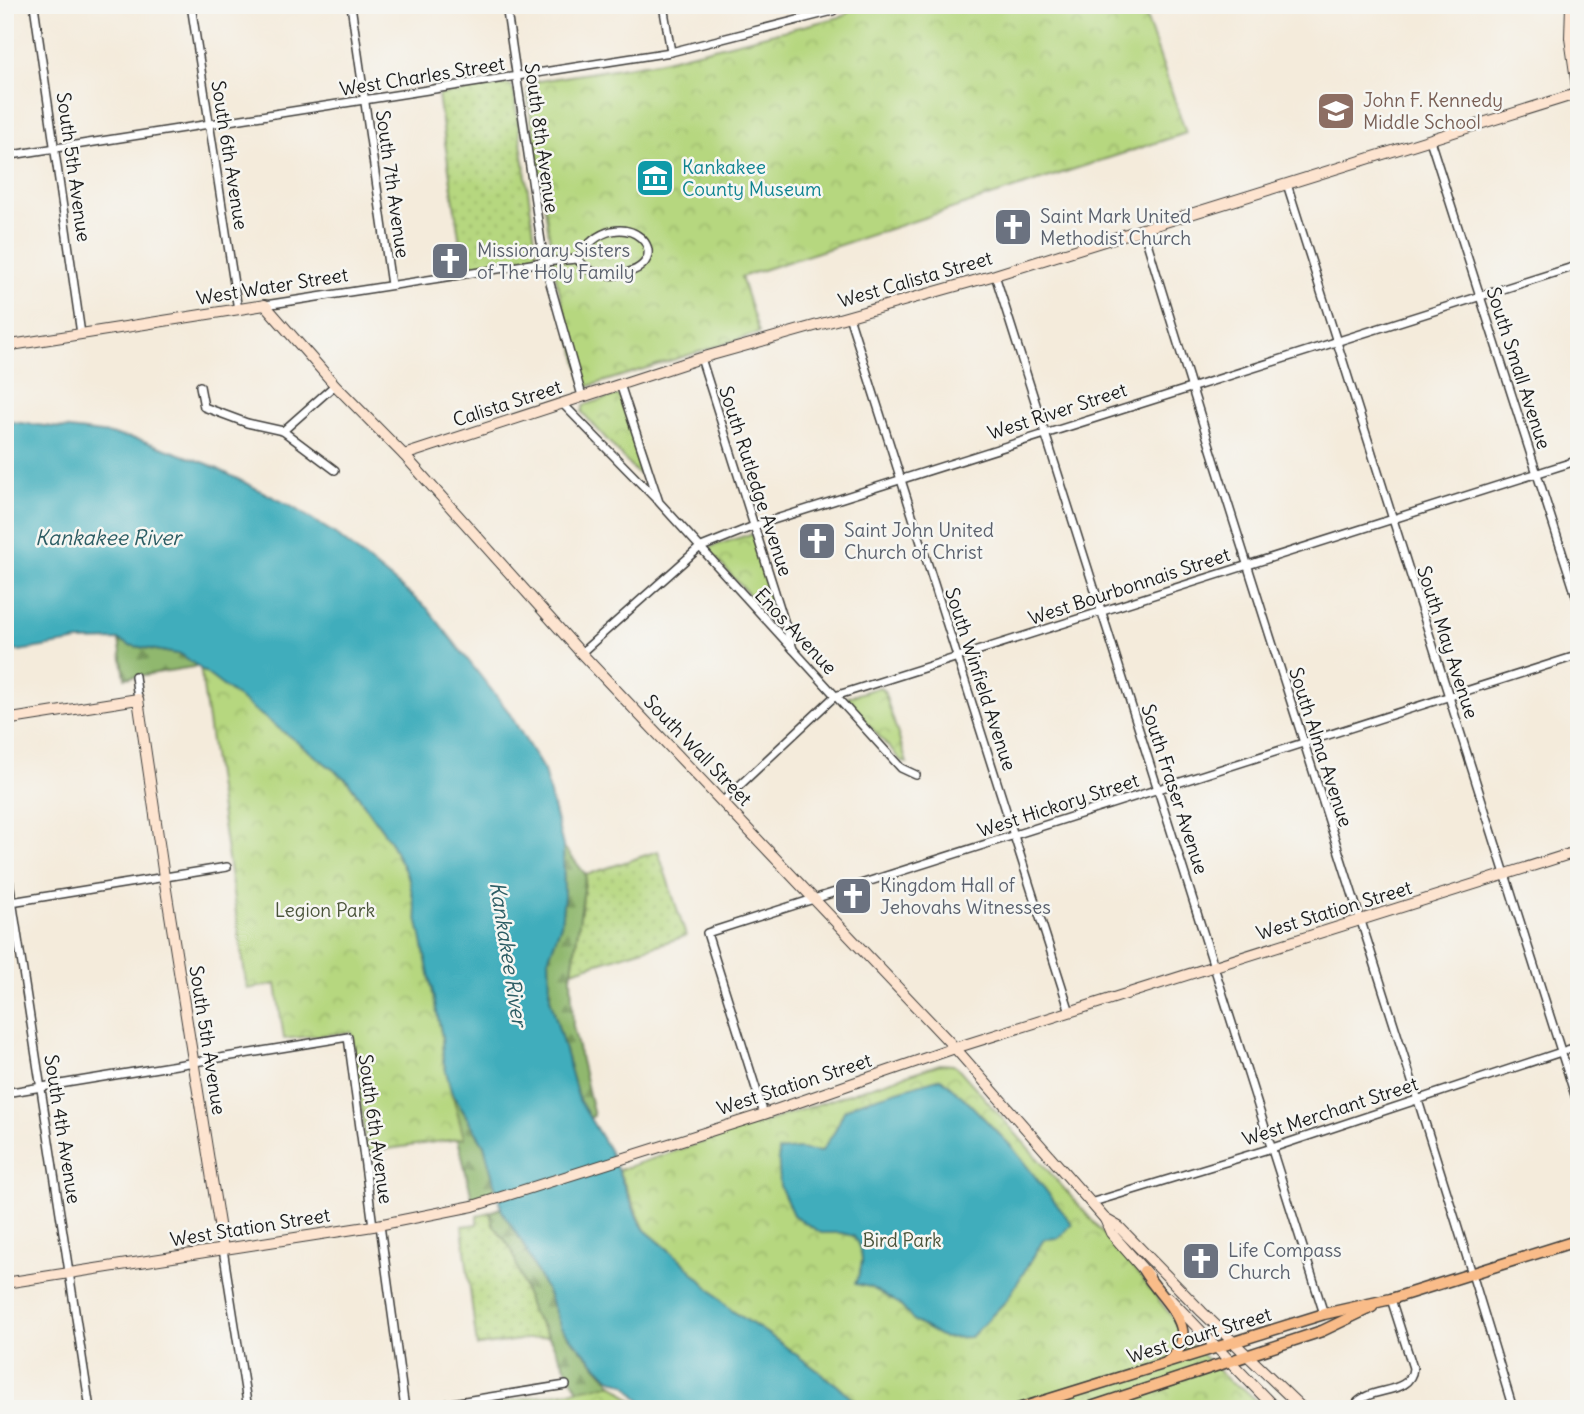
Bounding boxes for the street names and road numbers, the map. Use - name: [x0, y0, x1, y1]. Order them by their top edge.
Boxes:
- street label: West Charles Street: [338, 51, 506, 101]
- street label: South 8th Avenue: [520, 62, 564, 214]
- street label: South 6th Avenue: [206, 79, 254, 231]
- street label: South 5th Avenue: [52, 91, 96, 243]
- street label: South 7th Avenue: [371, 108, 415, 260]
- street label: West Calista Street: [835, 246, 995, 312]
- street label: West Water Street: [194, 262, 350, 310]
- street label: South Small Avenue: [1481, 284, 1557, 452]
- street label: Calista Street: [450, 374, 564, 432]
- street label: West River Street: [984, 377, 1130, 445]
- street label: South Rutledge Avenue: [714, 383, 798, 579]
- street label: West Bourbonnais Street: [1025, 542, 1233, 630]
- street label: South May Avenue: [1412, 563, 1484, 721]
- street label: Enos Avenue: [750, 583, 842, 679]
- street label: South Winfield Avenue: [940, 584, 1022, 774]
- street label: South Alma Avenue: [1284, 664, 1358, 830]
- street label: South Wall Street: [639, 689, 757, 811]
- street label: South Fraser Avenue: [1136, 701, 1214, 877]
- street label: West Hickory Street: [974, 768, 1142, 842]
- street label: West Station Street: [1253, 875, 1415, 945]
- street label: South 5th Avenue: [184, 964, 232, 1116]
- street label: West Station Street: [714, 1048, 874, 1120]
- street label: South 4th Avenue: [39, 1053, 87, 1205]
- street label: South 6th Avenue: [354, 1053, 398, 1205]
- street label: West Merchant Street: [1239, 1071, 1421, 1151]
- street label: West Station Street: [168, 1203, 332, 1251]
- street label: West Court Street: [1124, 1302, 1274, 1368]

